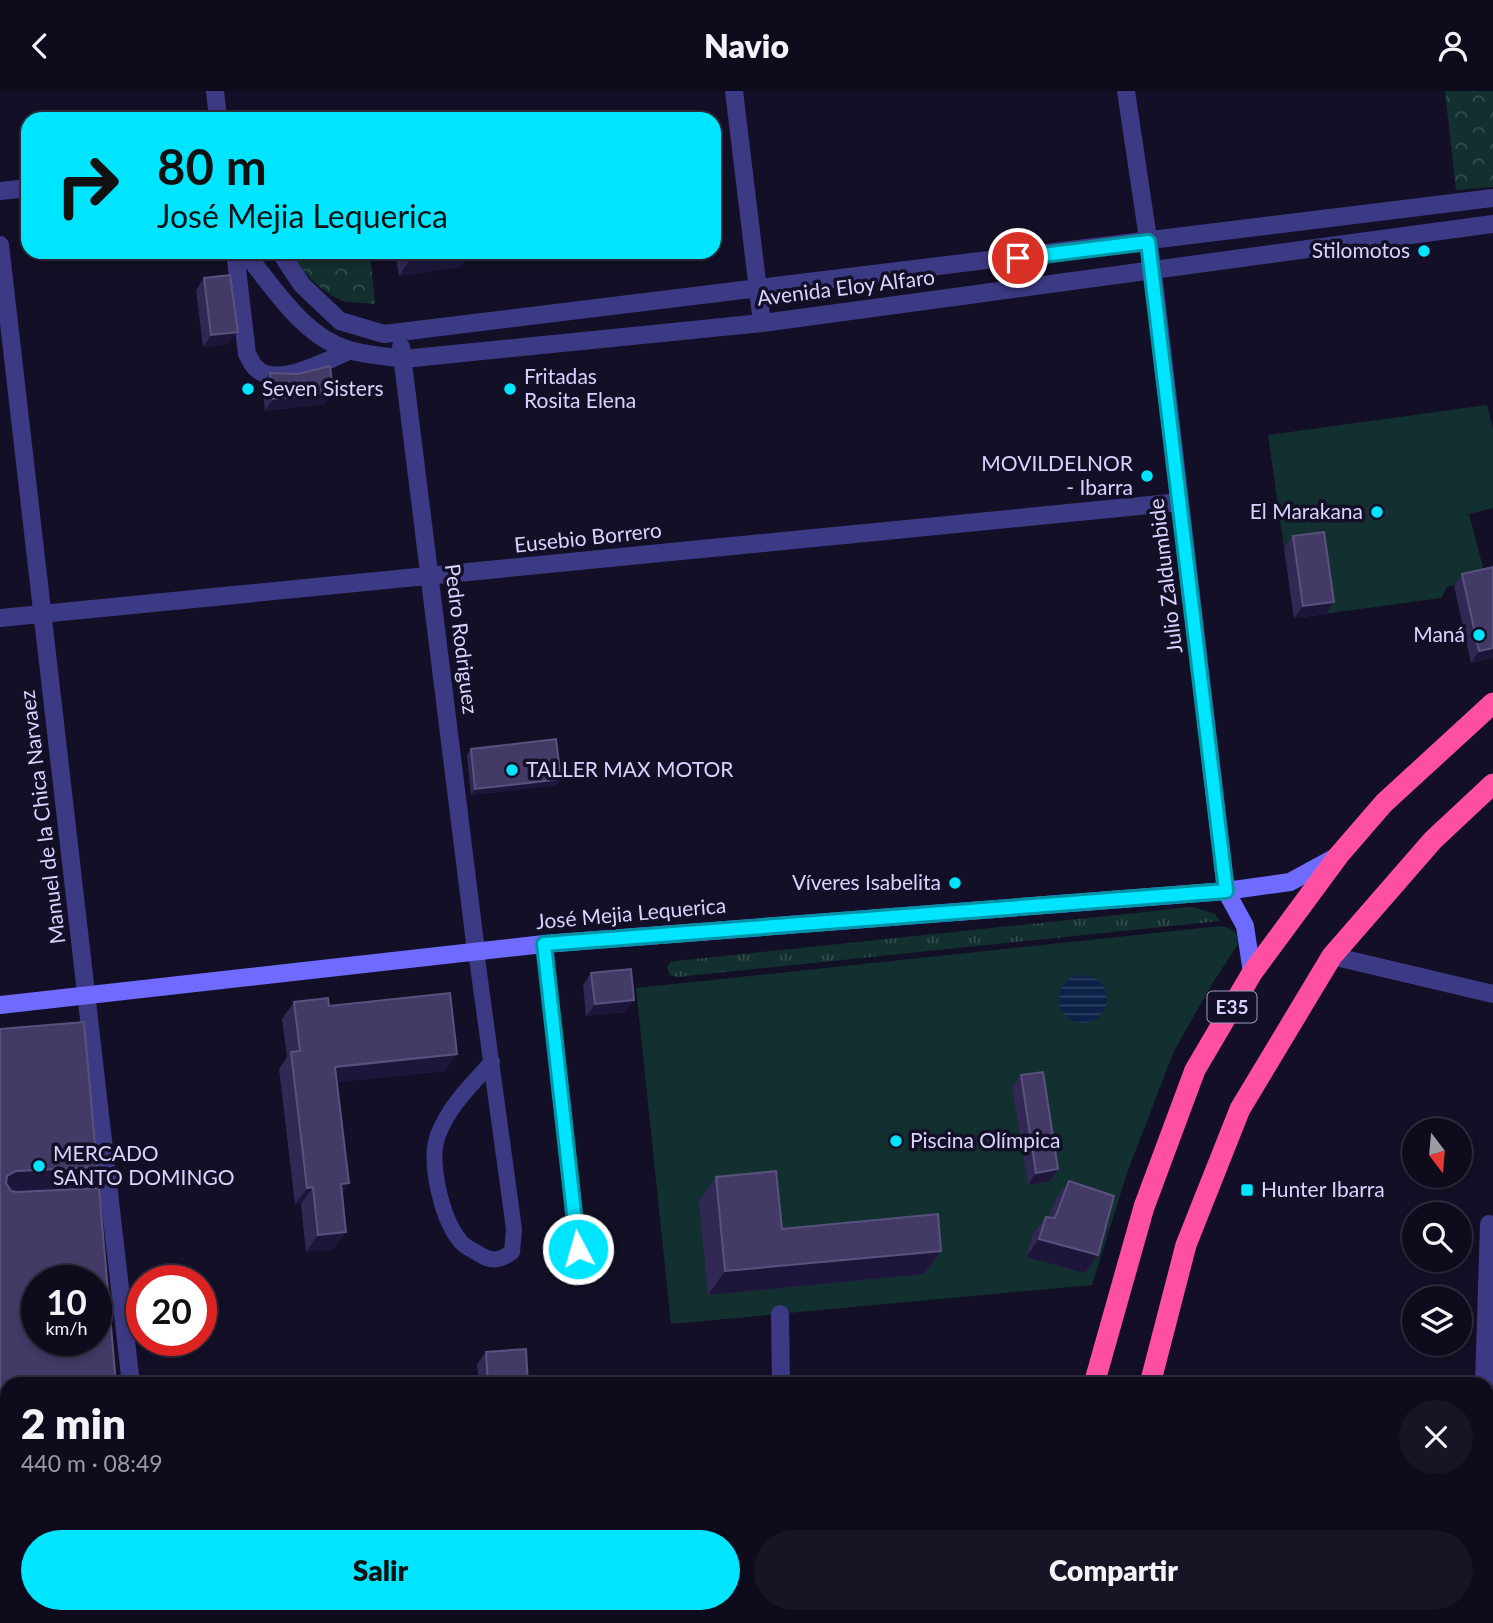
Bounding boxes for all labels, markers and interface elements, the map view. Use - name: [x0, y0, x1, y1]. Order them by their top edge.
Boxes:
- text: Navio: [704, 26, 789, 65]
- icon: back: [21, 27, 59, 65]
- icon: person: [1434, 27, 1472, 65]
- text: 80 m: [157, 137, 267, 195]
- icon: right: [42, 140, 133, 231]
- text: José Mejia Lequerica: [157, 196, 448, 235]
- pin: [988, 228, 1048, 288]
- place label: Stilomotos: [1312, 237, 1410, 262]
- icon: arrive: [999, 239, 1037, 277]
- marker: Stilomotos: [1416, 243, 1432, 259]
- street label: Avenida Eloy Alfaro: [756, 263, 936, 310]
- place label: Fritadas Rosita Elena: [524, 363, 636, 412]
- place label: Seven Sisters: [262, 375, 384, 400]
- marker: Seven Sisters: [240, 381, 256, 397]
- marker: Fritadas Rosita Elena: [502, 381, 518, 397]
- place label: MOVILDELNOR - Ibarra: [981, 450, 1134, 499]
- marker: MOVILDELNOR - Ibarra: [1139, 468, 1155, 484]
- street label: Julio Zaldumbide: [1143, 497, 1186, 655]
- place label: El Marakana: [1250, 498, 1363, 523]
- marker: El Marakana: [1369, 504, 1385, 520]
- street label: Eusebio Borrero: [513, 516, 663, 557]
- street label: Pedro Rodriguez: [441, 562, 484, 715]
- place label: Maná: [1413, 621, 1465, 646]
- marker: Maná: [1471, 627, 1487, 643]
- street label: Manuel de la Chica Narvaez: [14, 689, 69, 946]
- place label: TALLER MAX MOTOR: [526, 756, 734, 781]
- marker: TALLER MAX MOTOR: [504, 762, 520, 778]
- place label: Víveres Isabelita: [792, 869, 941, 894]
- marker: Víveres Isabelita: [947, 875, 963, 891]
- street label: José Mejia Lequerica: [535, 892, 727, 933]
- road number: E35: [1208, 991, 1256, 1023]
- north arrow: [1402, 1118, 1472, 1188]
- map controls: [1402, 1118, 1472, 1356]
- place label: Piscina Olímpica: [910, 1127, 1060, 1152]
- marker: Piscina Olímpica: [888, 1133, 904, 1149]
- place label: MERCADO SANTO DOMINGO: [53, 1140, 235, 1189]
- marker: MERCADO SANTO DOMINGO: [31, 1158, 47, 1174]
- place label: Hunter Ibarra: [1261, 1176, 1385, 1201]
- marker: Hunter Ibarra: [1239, 1182, 1255, 1198]
- button: search: [1402, 1202, 1472, 1272]
- position arrow: [541, 1212, 615, 1286]
- speed limit sign: 20: [126, 1265, 217, 1356]
- text: 10: [46, 1280, 87, 1322]
- button: layers: [1402, 1286, 1472, 1356]
- text: km/h: [45, 1317, 88, 1339]
- text: 2 min: [21, 1398, 126, 1448]
- button: close: [1399, 1400, 1473, 1474]
- text: 440 m · 08:49: [21, 1449, 163, 1477]
- button: Salir: [21, 1530, 740, 1610]
- button: Compartir: [754, 1530, 1473, 1610]

